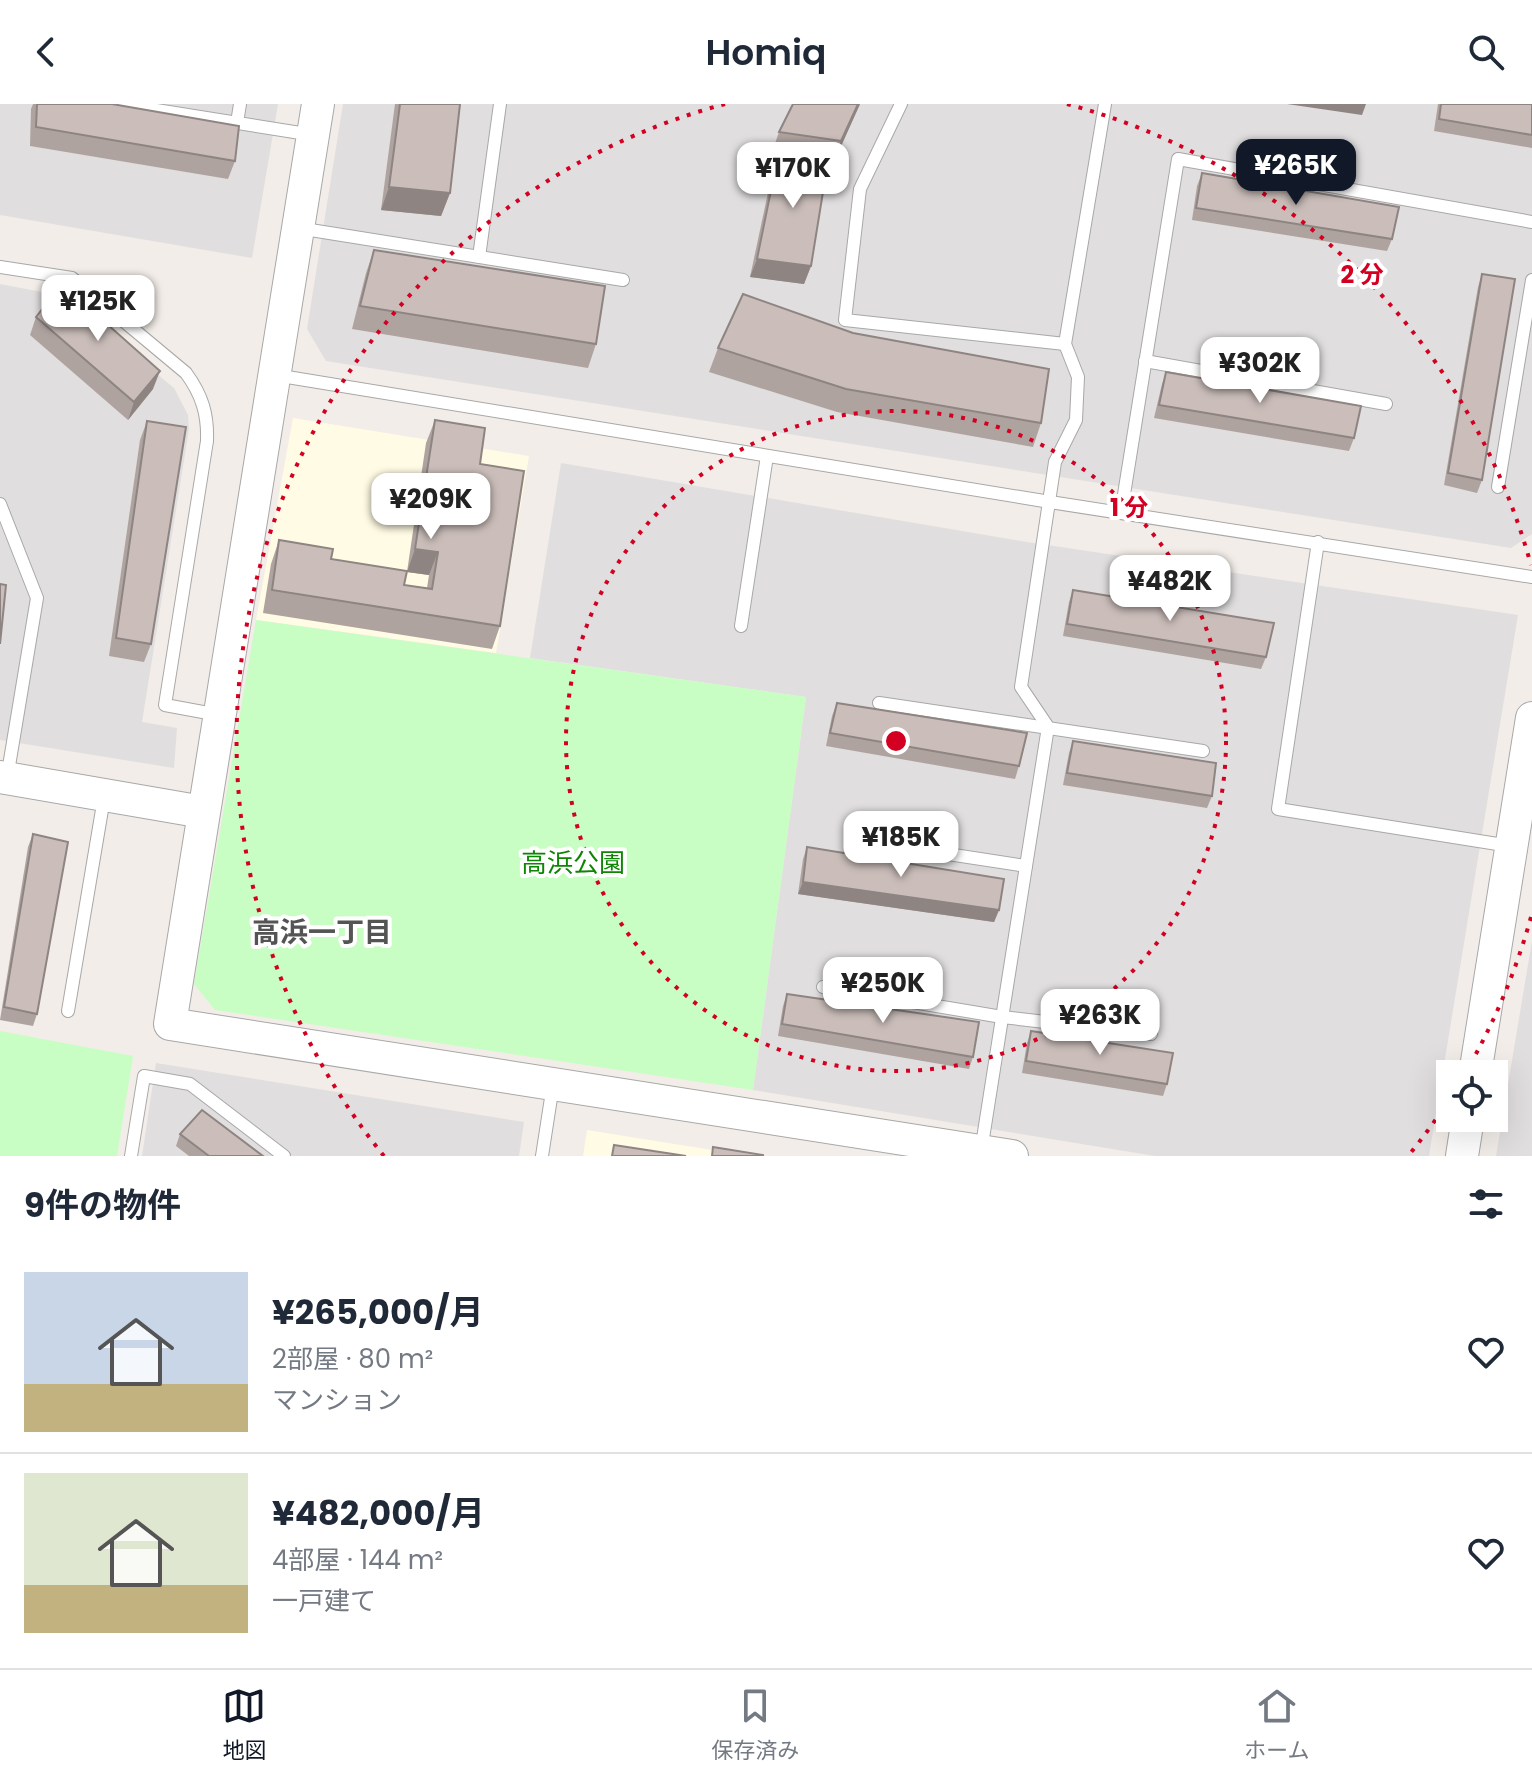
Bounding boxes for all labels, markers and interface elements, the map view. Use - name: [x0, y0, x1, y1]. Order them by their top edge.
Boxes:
- text: Homiq: [706, 27, 826, 78]
- icon: back: [24, 30, 68, 74]
- icon: search: [1464, 30, 1508, 74]
- pin: ¥265K: [1240, 139, 1352, 207]
- pin: ¥170K: [737, 142, 849, 210]
- text: ¥265K: [1254, 147, 1338, 183]
- text: ¥170K: [755, 150, 831, 186]
- text: 2 分: [1341, 258, 1383, 291]
- pin: ¥125K: [42, 275, 154, 343]
- text: ¥125K: [59, 283, 137, 319]
- pin: ¥302K: [1204, 337, 1316, 405]
- text: ¥302K: [1218, 345, 1302, 381]
- pin: ¥209K: [375, 473, 487, 541]
- text: ¥209K: [389, 481, 473, 517]
- text: 1 分: [1110, 491, 1148, 524]
- pin: ¥482K: [1114, 555, 1226, 623]
- text: ¥482K: [1128, 563, 1212, 599]
- centre of rings: [882, 727, 910, 755]
- pin: ¥185K: [845, 811, 957, 879]
- text: ¥185K: [861, 819, 941, 855]
- park label: 高浜公園: [521, 845, 625, 881]
- district label: 高浜一丁目: [252, 913, 392, 952]
- pin: ¥250K: [827, 957, 939, 1025]
- text: ¥250K: [841, 965, 925, 1001]
- pin: ¥263K: [1044, 989, 1156, 1057]
- text: ¥263K: [1059, 997, 1141, 1033]
- map controls: [1436, 1060, 1508, 1132]
- button: locate: [1436, 1060, 1508, 1132]
- text: 9件の物件: [24, 1181, 181, 1229]
- icon: filters: [1464, 1182, 1508, 1226]
- text: ¥265,000/月: [272, 1288, 484, 1336]
- icon: home: [88, 1304, 184, 1400]
- icon: heart: [1464, 1330, 1508, 1374]
- text: 2部屋 · 80 m²: [272, 1341, 433, 1377]
- text: マンション: [272, 1382, 402, 1418]
- text: ¥482,000/月: [272, 1489, 485, 1537]
- icon: home: [88, 1505, 184, 1601]
- icon: heart: [1464, 1531, 1508, 1575]
- text: 4部屋 · 144 m²: [272, 1542, 443, 1578]
- text: 一戸建て: [272, 1583, 376, 1619]
- tab: 地図: [222, 1684, 266, 1767]
- tab: 保存済み: [711, 1684, 799, 1767]
- tab: ホーム: [1244, 1684, 1310, 1767]

